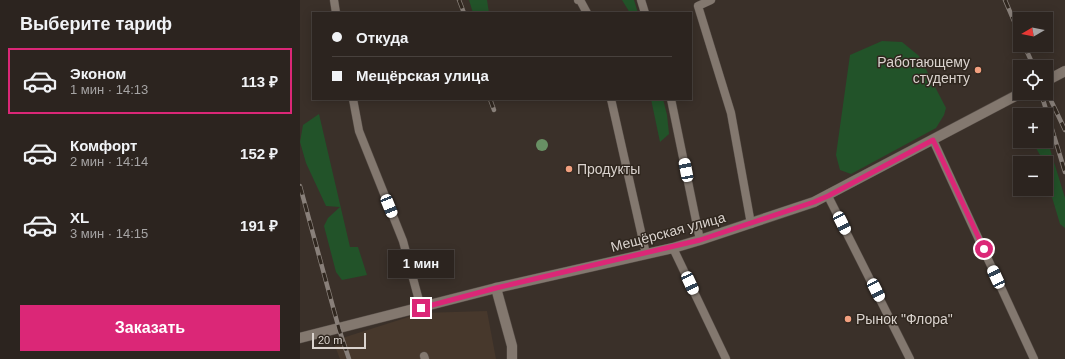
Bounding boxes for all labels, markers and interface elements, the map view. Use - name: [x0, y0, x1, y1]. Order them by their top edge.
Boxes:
- north arrow: [1013, 12, 1053, 52]
- map controls: [1013, 12, 1053, 196]
- text: Выберите тариф: [20, 14, 172, 34]
- text: Откуда: [356, 29, 408, 46]
- place label: Работающему студенту: [877, 54, 970, 86]
- button: locate: [1013, 60, 1053, 100]
- icon: car: [22, 63, 58, 99]
- text: Эконом: [70, 65, 126, 82]
- marker: Работающему студенту: [973, 65, 983, 75]
- text: Мещёрская улица: [356, 67, 489, 84]
- text: 113 ₽: [241, 73, 278, 90]
- text: 1 мин · 14:13: [70, 82, 148, 97]
- button: +: [1013, 108, 1053, 148]
- icon: car: [22, 135, 58, 171]
- text: Комфорт: [70, 137, 137, 154]
- text: 152 ₽: [240, 145, 278, 162]
- text: 2 мин · 14:14: [70, 154, 148, 169]
- button: −: [1013, 156, 1053, 196]
- car: [678, 157, 694, 183]
- place label: Продукты: [577, 161, 640, 177]
- marker: Продукты: [564, 164, 574, 174]
- car: [379, 193, 399, 219]
- icon: car: [22, 207, 58, 243]
- text: XL: [70, 209, 89, 226]
- street label: Мещёрская улица: [609, 209, 727, 255]
- car: [831, 210, 853, 236]
- text: 191 ₽: [240, 217, 278, 234]
- text: 3 мин · 14:15: [70, 226, 148, 241]
- route start: [975, 240, 993, 258]
- callout: 1 мин: [388, 250, 454, 278]
- text: 1 мин: [403, 256, 439, 271]
- car: [985, 264, 1007, 290]
- car: [679, 270, 701, 296]
- car: [865, 277, 887, 303]
- route end: [412, 299, 430, 317]
- button: Заказать: [20, 305, 280, 351]
- place label: Рынок "Флора": [856, 311, 953, 327]
- marker: Рынок "Флора": [843, 314, 853, 324]
- scale bar: [312, 331, 366, 350]
- text: 20 m: [318, 334, 342, 346]

